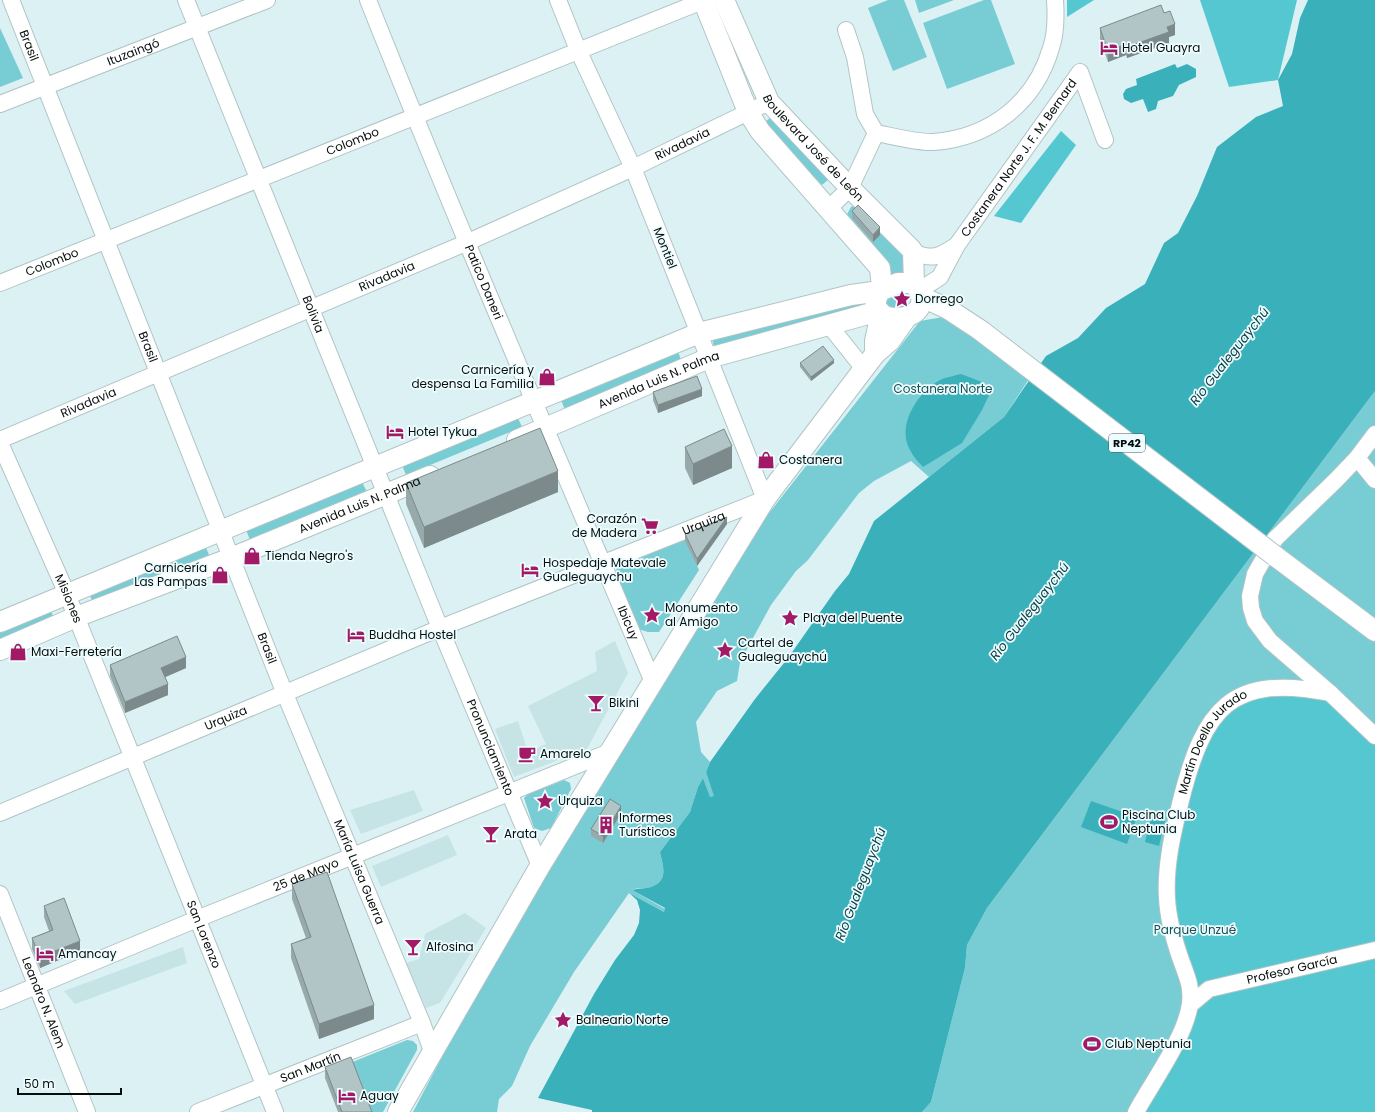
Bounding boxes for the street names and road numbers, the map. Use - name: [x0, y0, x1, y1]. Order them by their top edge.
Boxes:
- street label: Brasil: [16, 27, 43, 64]
- street label: Ituzaingó: [104, 34, 162, 70]
- street label: Costanera Norte J. F. M. Bernard: [957, 75, 1081, 240]
- street label: Boulevard José de León: [759, 92, 868, 205]
- street label: Colombo: [323, 123, 382, 159]
- street label: Rivadavia: [652, 123, 713, 164]
- street label: Montiel: [649, 225, 681, 271]
- street label: Patico Daneri: [461, 242, 507, 322]
- street label: Colombo: [23, 243, 81, 280]
- street label: Rivadavia: [356, 257, 417, 295]
- street label: Bolivia: [298, 293, 329, 335]
- street label: Brasil: [135, 329, 162, 365]
- street label: Avenida Luis N. Palma: [595, 347, 721, 412]
- street label: Rivadavia: [58, 383, 119, 421]
- road number: RP42: [1109, 434, 1145, 452]
- street label: Avenida Luis N. Palma: [296, 472, 423, 537]
- street label: Urquiza: [679, 507, 728, 539]
- street label: Misiones: [51, 571, 87, 625]
- street label: Ibicuy: [614, 603, 643, 643]
- street label: Brasil: [254, 630, 281, 666]
- street label: Martín Doello Jurado: [1174, 685, 1250, 796]
- street label: Pronunciamiento: [463, 696, 519, 798]
- street label: Urquiza: [202, 701, 250, 734]
- street label: María Luisa Guerra: [330, 817, 389, 927]
- street label: 25 de Mayo: [270, 853, 341, 895]
- street label: San Lorenzo: [183, 898, 226, 971]
- street label: Profesor García: [1245, 950, 1339, 988]
- street label: Leandro N. Alem: [18, 954, 70, 1051]
- street label: San Martín: [277, 1047, 343, 1087]

